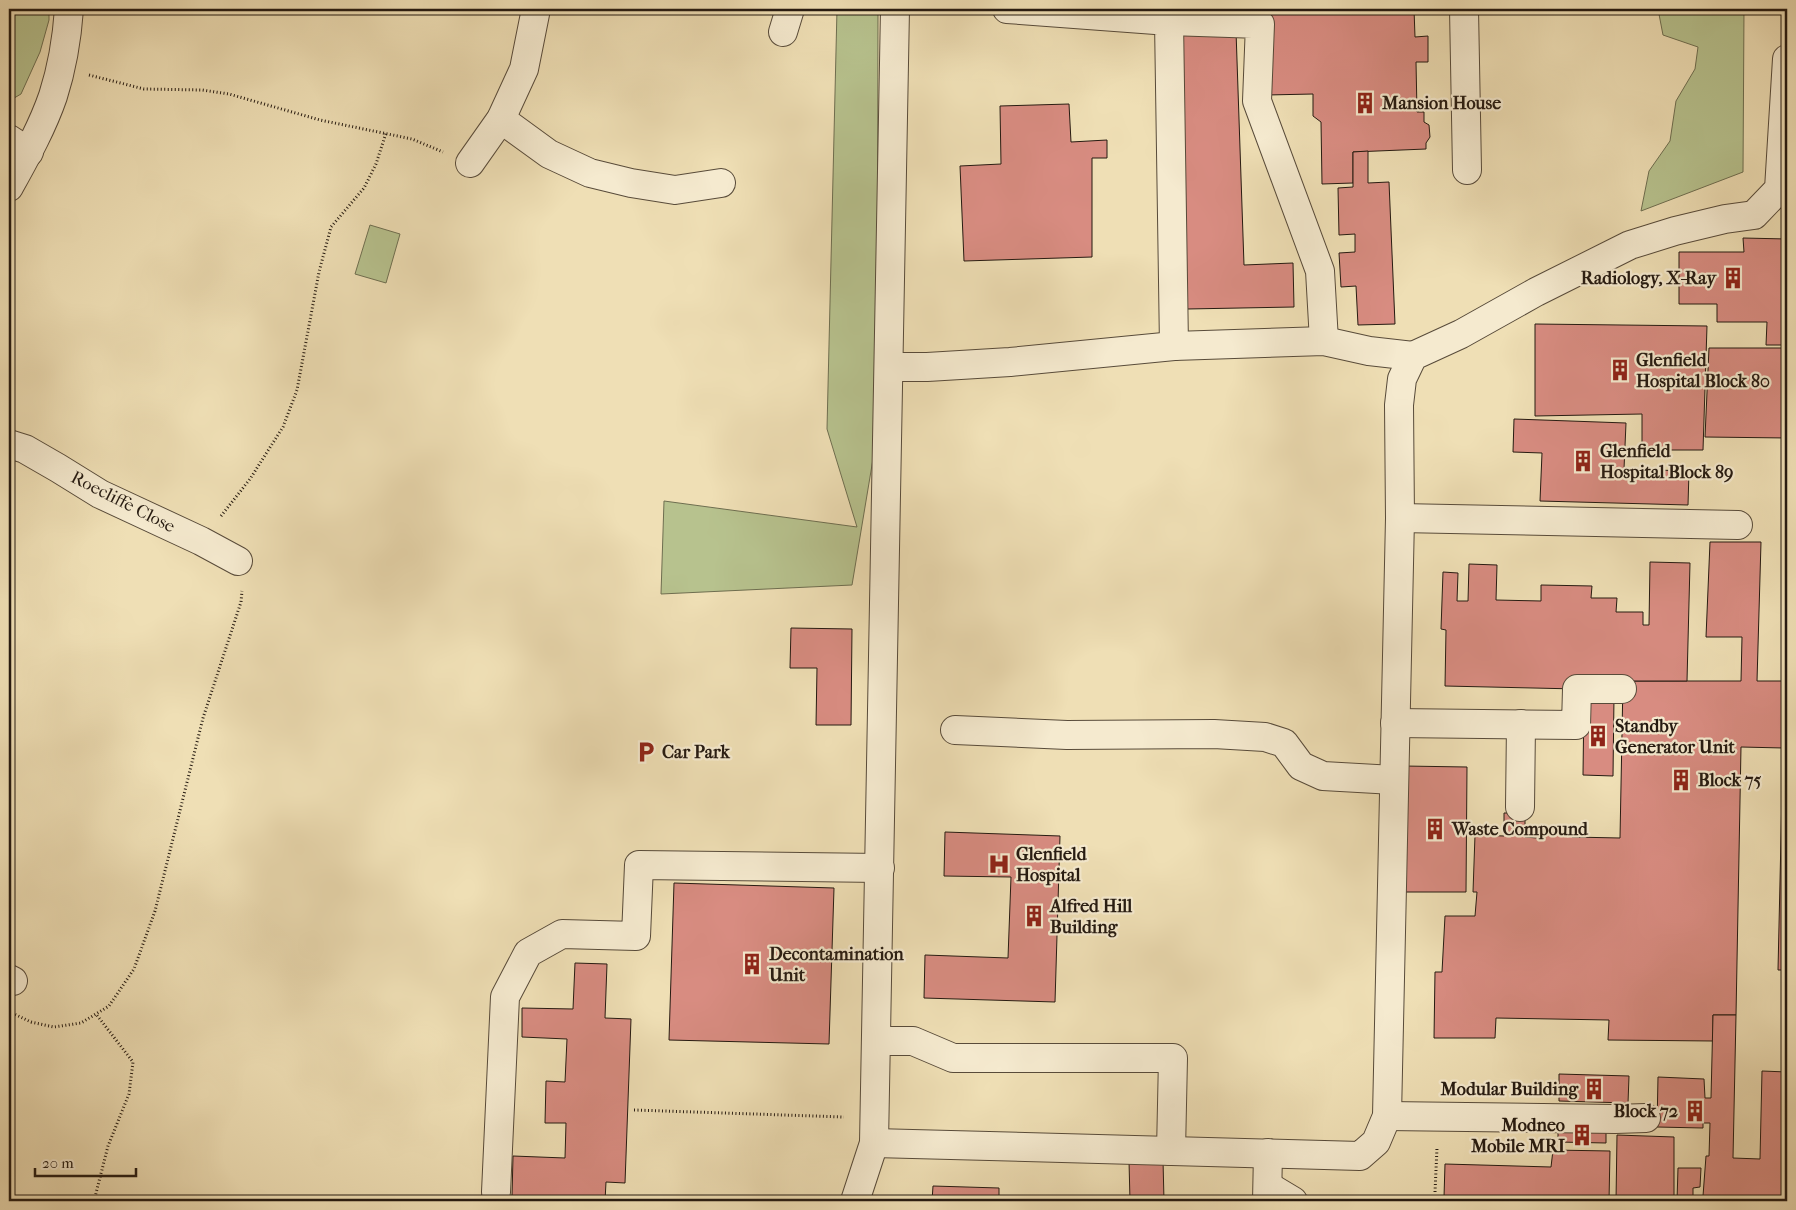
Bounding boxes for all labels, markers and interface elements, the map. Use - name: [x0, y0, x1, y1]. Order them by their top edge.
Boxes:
- building icon: Mansion House: [1352, 90, 1378, 116]
- place label: Mansion House: [1381, 93, 1501, 114]
- building icon: Radiology, X-Ray: [1720, 265, 1746, 291]
- place label: Radiology, X-Ray: [1581, 268, 1717, 289]
- place label: Glenfield Hospital Block 80: [1636, 350, 1770, 392]
- building icon: Glenfield Hospital Block 80: [1607, 357, 1633, 383]
- place label: Glenfield Hospital Block 89: [1600, 441, 1733, 483]
- building icon: Glenfield Hospital Block 89: [1570, 448, 1596, 474]
- street label: Roecliffe Close: [67, 467, 179, 537]
- place label: Standby Generator Unit: [1615, 716, 1735, 758]
- building icon: Standby Generator Unit: [1585, 723, 1611, 749]
- parking icon: Car Park: [633, 739, 659, 765]
- place label: Car Park: [662, 742, 730, 763]
- building icon: Block 75: [1668, 767, 1694, 793]
- place label: Block 75: [1698, 770, 1761, 791]
- building icon: Waste Compound: [1422, 816, 1448, 842]
- place label: Waste Compound: [1451, 819, 1589, 840]
- place label: Glenfield Hospital: [1016, 844, 1088, 886]
- hospital icon: Glenfield Hospital: [986, 851, 1012, 877]
- place label: Alfred Hill Building: [1049, 896, 1133, 938]
- building icon: Alfred Hill Building: [1021, 903, 1047, 929]
- place label: Decontamination Unit: [768, 944, 904, 986]
- building icon: Decontamination Unit: [739, 951, 765, 977]
- building icon: Modular Building: [1581, 1076, 1607, 1102]
- place label: Modular Building: [1440, 1079, 1579, 1100]
- building icon: Block 72: [1682, 1098, 1708, 1124]
- place label: Block 72: [1613, 1101, 1678, 1122]
- place label: Modneo Mobile MRI: [1470, 1115, 1565, 1157]
- building icon: Modneo Mobile MRI: [1569, 1122, 1595, 1148]
- scale bar: [35, 1145, 136, 1177]
- text: 20 m: [42, 1154, 74, 1172]

